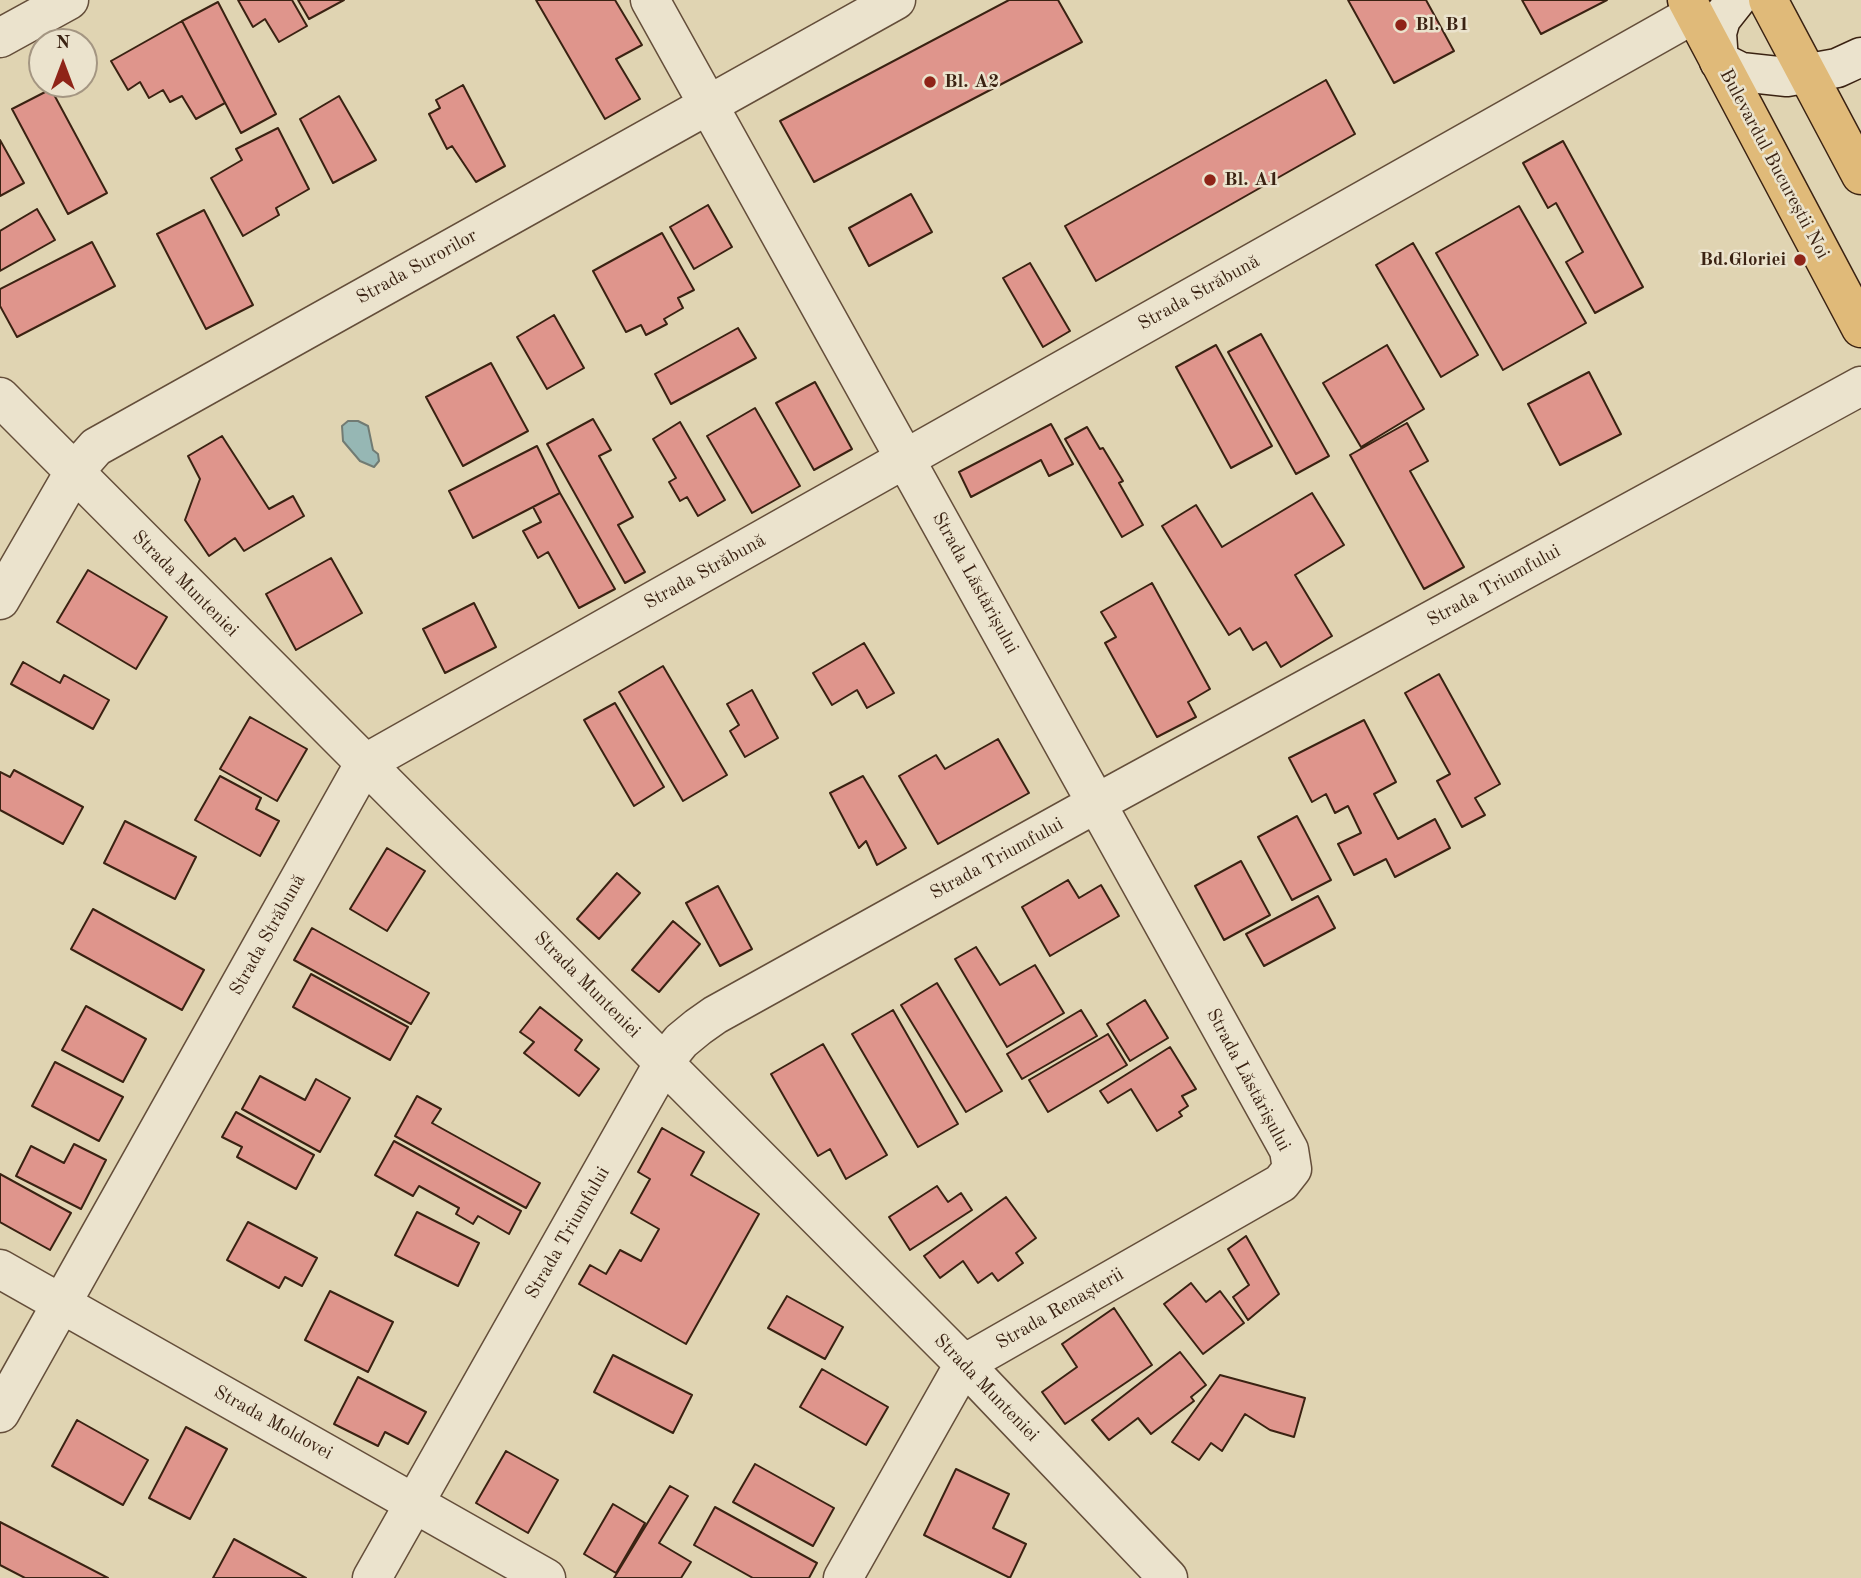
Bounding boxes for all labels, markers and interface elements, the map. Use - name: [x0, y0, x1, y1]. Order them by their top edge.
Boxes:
- place label: Bl. B1: [1415, 14, 1469, 36]
- marker: Bl. B1: [1393, 17, 1409, 33]
- north arrow: [28, 28, 98, 98]
- text: N: [56, 34, 70, 53]
- street label: Bulevardul Bucureștii Noi: [1714, 65, 1834, 263]
- place label: Bl. A2: [944, 71, 999, 93]
- marker: Bl. A2: [922, 74, 938, 90]
- place label: Bl. A1: [1224, 169, 1279, 191]
- marker: Bl. A1: [1202, 172, 1218, 188]
- street label: Strada Surorilor: [353, 224, 481, 310]
- place label: Bd.Gloriei: [1699, 249, 1786, 271]
- street label: Strada Străbună: [1134, 250, 1264, 336]
- marker: Bd.Gloriei: [1792, 252, 1808, 268]
- street label: Strada Lăstărișului: [927, 508, 1023, 658]
- street label: Strada Munteniei: [127, 526, 243, 642]
- street label: Strada Străbună: [640, 529, 770, 615]
- street label: Strada Triumfului: [1423, 540, 1565, 632]
- street label: Strada Triumfului: [926, 813, 1068, 905]
- street label: Strada Străbună: [225, 870, 311, 1000]
- street label: Strada Munteniei: [529, 927, 645, 1043]
- street label: Strada Lăstărișului: [1201, 1005, 1295, 1155]
- street label: Strada Triumfului: [521, 1163, 615, 1303]
- street label: Strada Renașterii: [992, 1263, 1128, 1355]
- street label: Strada Munteniei: [929, 1329, 1043, 1447]
- street label: Strada Moldovei: [210, 1381, 336, 1465]

